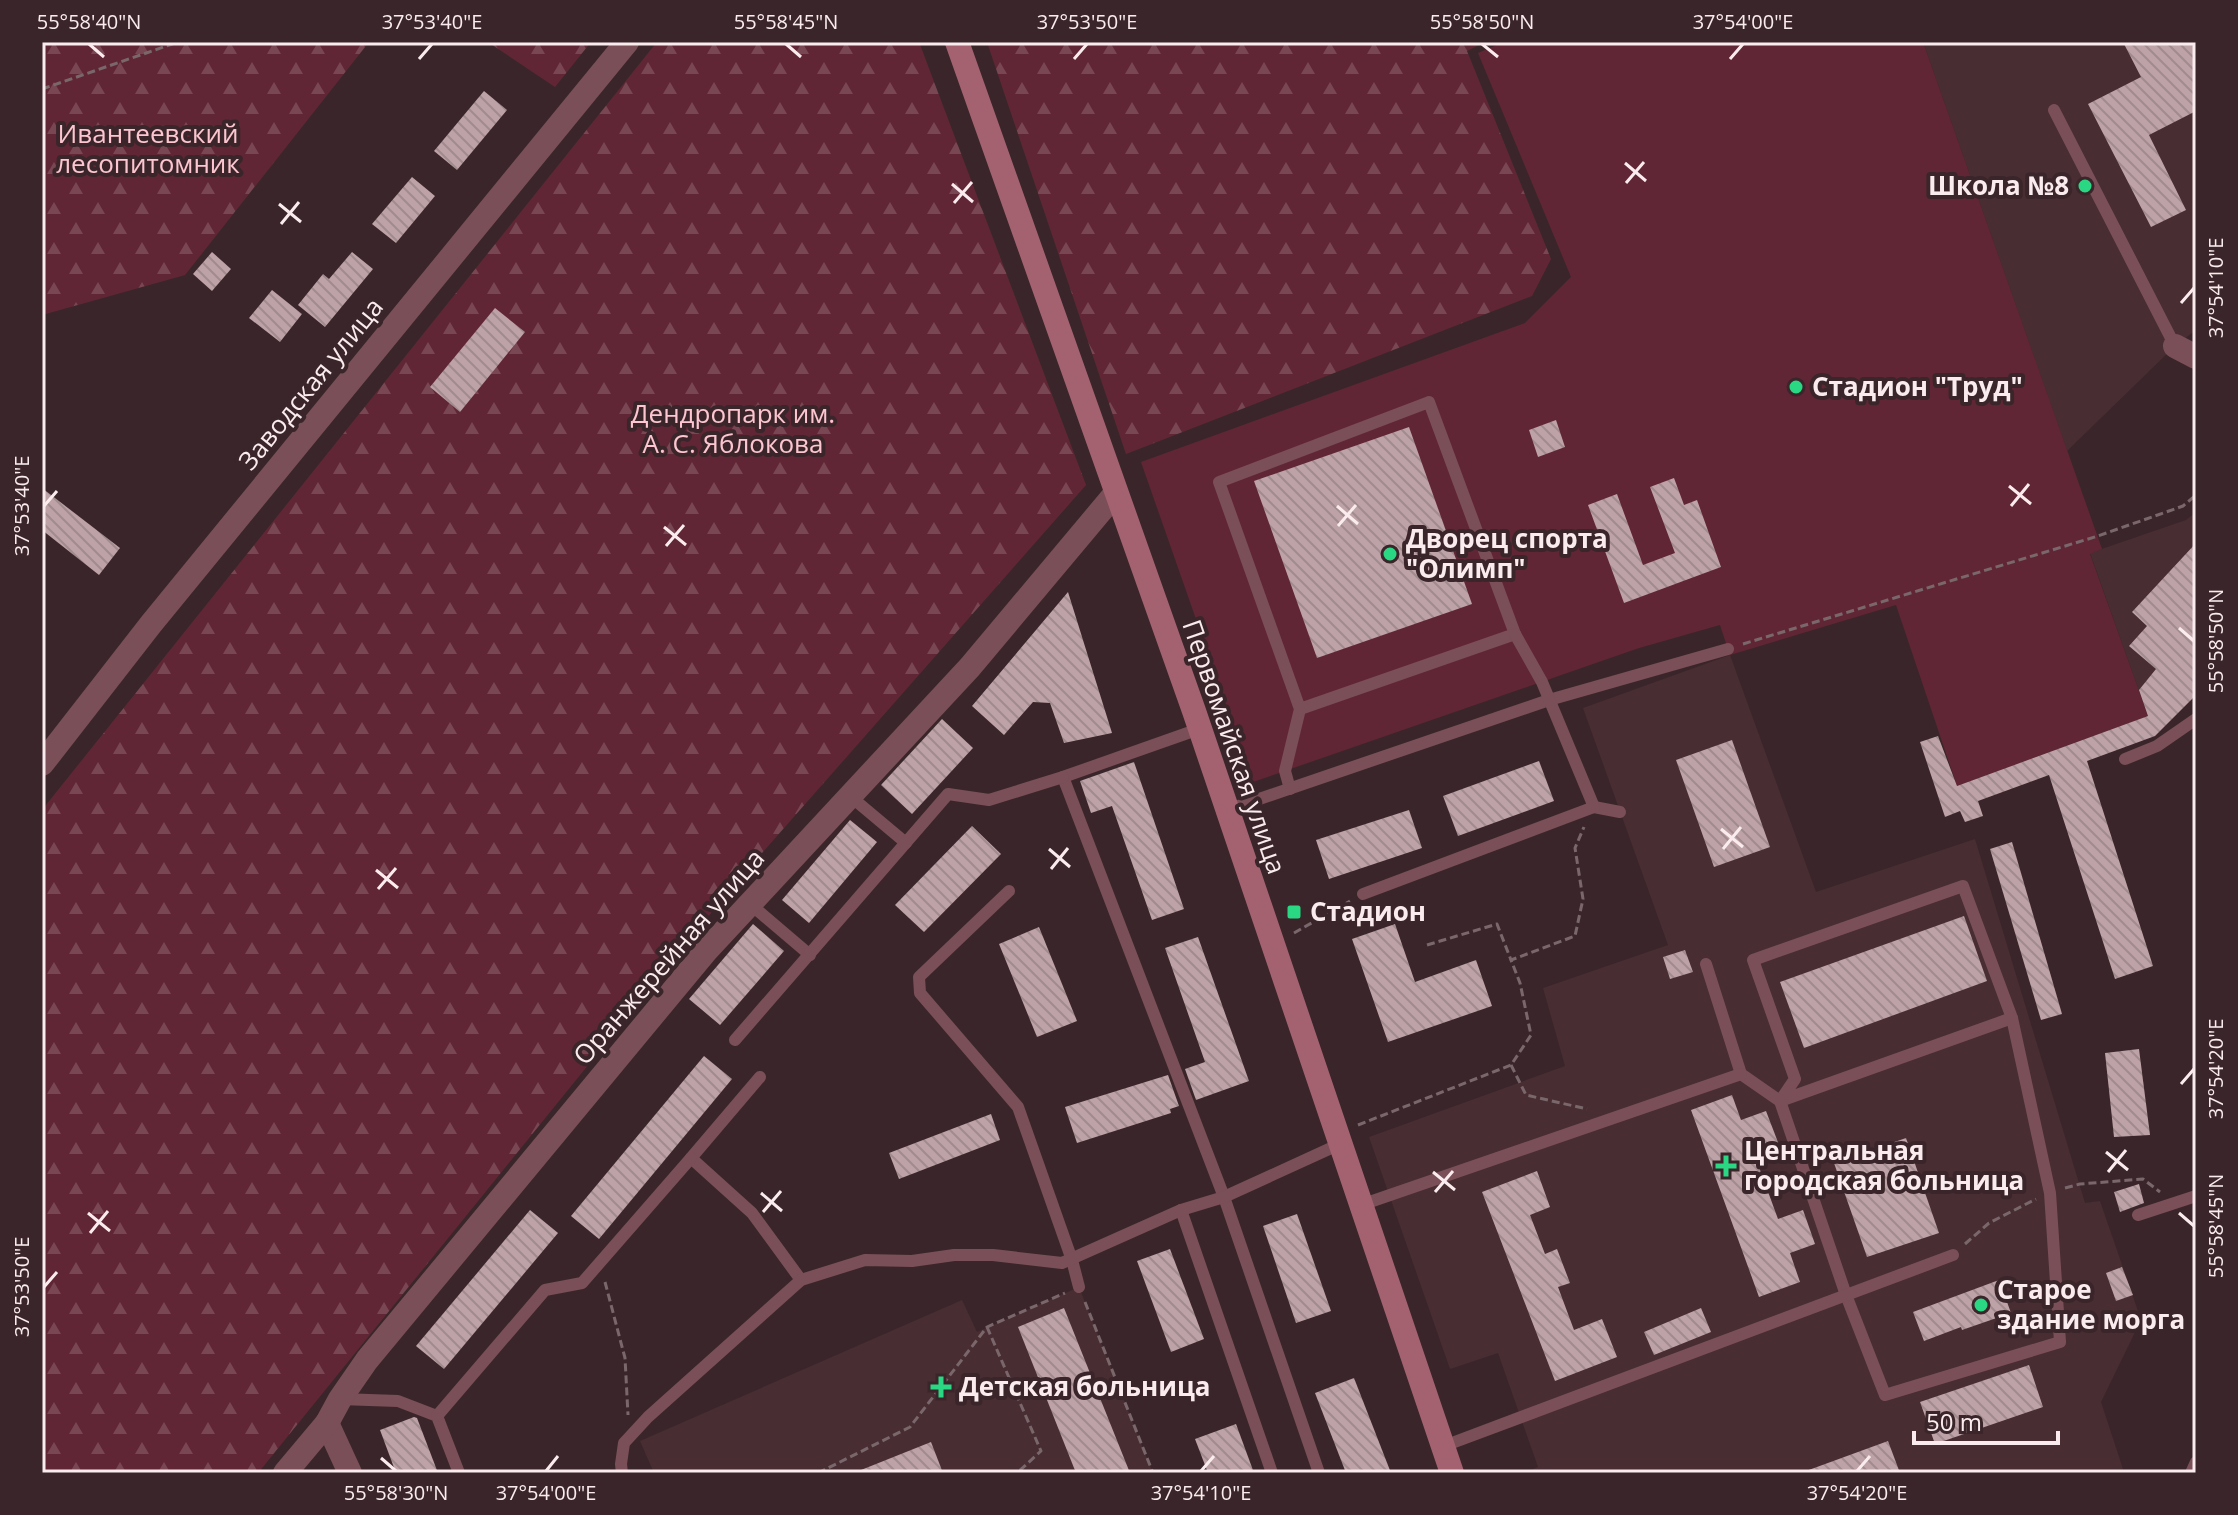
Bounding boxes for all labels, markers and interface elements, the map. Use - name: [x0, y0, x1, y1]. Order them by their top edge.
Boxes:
- text: 55°58'40"N: [37, 8, 141, 35]
- text: 37°53'40"E: [382, 8, 482, 35]
- text: 55°58'45"N: [734, 8, 838, 35]
- text: 37°53'50"E: [1037, 8, 1137, 35]
- text: 55°58'50"N: [1430, 8, 1534, 35]
- text: 37°54'00"E: [1693, 8, 1793, 35]
- park label: Ивантеевский лесопитомник: [56, 115, 240, 181]
- place label: Школа №8: [1928, 167, 2069, 203]
- marker: Школа №8: [2076, 177, 2094, 195]
- text: 37°54'10"E: [2202, 238, 2229, 338]
- street label: Заводская улица: [230, 290, 391, 477]
- place label: Стадион "Труд": [1812, 368, 2023, 404]
- marker: Стадион "Труд": [1787, 378, 1805, 396]
- park label: Дендропарк им. А. С. Яблокова: [631, 395, 835, 461]
- text: 37°53'40"E: [8, 456, 35, 556]
- place label: Дворец спорта "Олимп": [1406, 520, 1608, 586]
- marker: Дворец спорта "Олимп": [1381, 545, 1399, 563]
- text: 55°58'50"N: [2202, 589, 2229, 693]
- street label: Первомайская улица: [1175, 615, 1295, 879]
- street label: Оранжерейная улица: [564, 841, 772, 1072]
- place label: Стадион: [1310, 893, 1426, 929]
- marker: Стадион: [1285, 903, 1303, 921]
- text: 37°54'20"E: [2202, 1019, 2229, 1119]
- place label: Центральная городская больница: [1744, 1132, 2024, 1198]
- marker: Центральная городская больница: [1715, 1155, 1737, 1177]
- text: 55°58'45"N: [2202, 1174, 2229, 1278]
- text: 37°53'50"E: [8, 1237, 35, 1337]
- place label: Старое здание морга: [1997, 1271, 2185, 1337]
- marker: Старое здание морга: [1972, 1296, 1990, 1314]
- place label: Детская больница: [959, 1368, 1210, 1404]
- marker: Детская больница: [930, 1376, 952, 1398]
- scale bar: [1914, 1395, 2058, 1445]
- text: 50 m: [1926, 1405, 1982, 1438]
- text: 55°58'30"N: [344, 1479, 448, 1506]
- text: 37°54'00"E: [496, 1479, 596, 1506]
- text: 37°54'10"E: [1151, 1479, 1251, 1506]
- text: 37°54'20"E: [1807, 1479, 1907, 1506]

